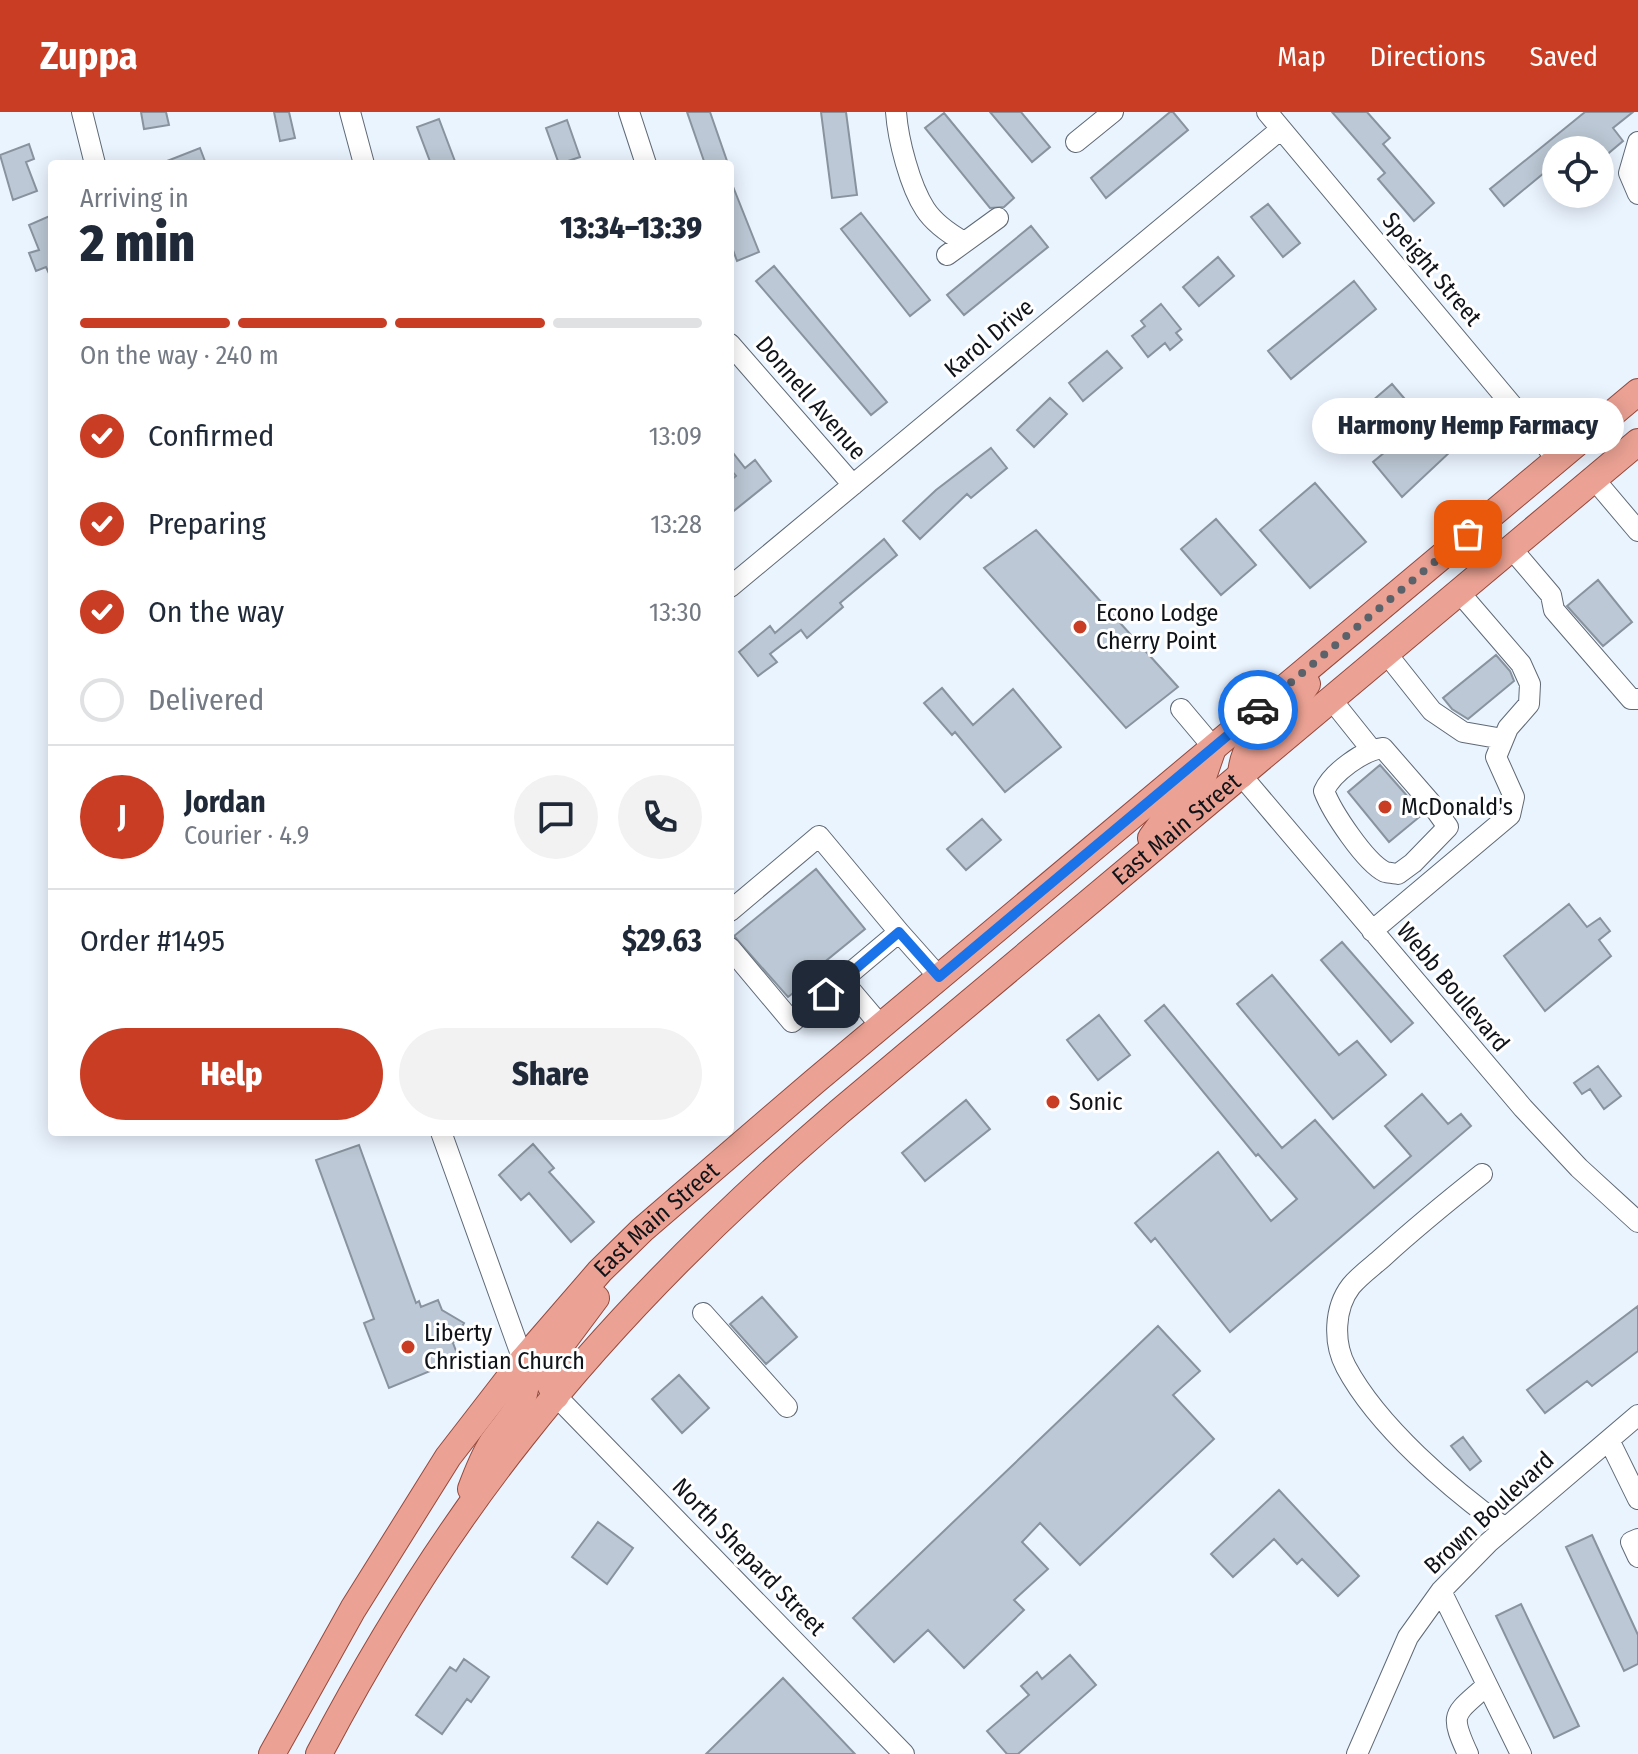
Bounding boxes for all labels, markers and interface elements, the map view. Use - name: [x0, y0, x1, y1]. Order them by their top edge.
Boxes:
- text: Zuppa: [40, 33, 138, 79]
- text: Map: [1277, 40, 1326, 73]
- text: Directions: [1370, 40, 1486, 73]
- text: Saved: [1530, 40, 1598, 73]
- map controls: [1542, 136, 1614, 208]
- button: locate: [1542, 136, 1614, 208]
- text: Arriving in: [80, 183, 189, 214]
- street label: Speight Street: [1377, 207, 1487, 331]
- text: 13:34–13:39: [560, 210, 702, 246]
- text: 2 min: [80, 212, 195, 275]
- street label: Karol Drive: [939, 293, 1039, 383]
- street label: Donnell Avenue: [750, 331, 872, 465]
- text: On the way · 240 m: [80, 340, 279, 371]
- callout: Harmony Hemp Farmacy: [1312, 398, 1624, 454]
- text: Harmony Hemp Farmacy: [1338, 410, 1598, 441]
- icon: check: [80, 414, 124, 458]
- text: Confirmed: [148, 418, 274, 454]
- text: 13:09: [649, 421, 702, 452]
- pin: [1434, 500, 1502, 568]
- icon: check: [80, 502, 124, 546]
- text: Preparing: [148, 506, 266, 542]
- text: 13:28: [650, 509, 702, 540]
- icon: bag: [1446, 512, 1490, 556]
- icon: check: [80, 590, 124, 634]
- text: On the way: [148, 594, 284, 630]
- text: 13:30: [649, 597, 702, 628]
- place label: Econo Lodge Cherry Point: [1096, 599, 1218, 655]
- marker: Econo Lodge Cherry Point: [1071, 618, 1089, 636]
- courier: [1218, 670, 1298, 750]
- text: Delivered: [148, 682, 264, 718]
- icon: car: [1236, 688, 1280, 732]
- street label: East Main Street: [1107, 767, 1246, 891]
- button: chat: [514, 775, 598, 859]
- button: phone: [618, 775, 702, 859]
- text: Jordan: [184, 784, 266, 820]
- place label: McDonald's: [1401, 793, 1513, 821]
- marker: McDonald's: [1376, 798, 1394, 816]
- text: J: [118, 799, 126, 835]
- text: Courier · 4.9: [184, 820, 309, 851]
- street label: Webb Boulevard: [1391, 917, 1515, 1057]
- text: Order #1495: [80, 923, 225, 959]
- text: $29.63: [622, 923, 702, 959]
- pin: [792, 960, 860, 1028]
- icon: home: [804, 972, 848, 1016]
- button: Help: [80, 1028, 383, 1120]
- button: Share: [399, 1028, 702, 1120]
- place label: Sonic: [1069, 1088, 1123, 1116]
- marker: Sonic: [1044, 1093, 1062, 1111]
- street label: East Main Street: [588, 1156, 725, 1283]
- place label: Liberty Christian Church: [424, 1319, 585, 1375]
- marker: Liberty Christian Church: [399, 1338, 417, 1356]
- street label: Brown Boulevard: [1419, 1446, 1559, 1580]
- street label: North Shepard Street: [667, 1473, 831, 1642]

